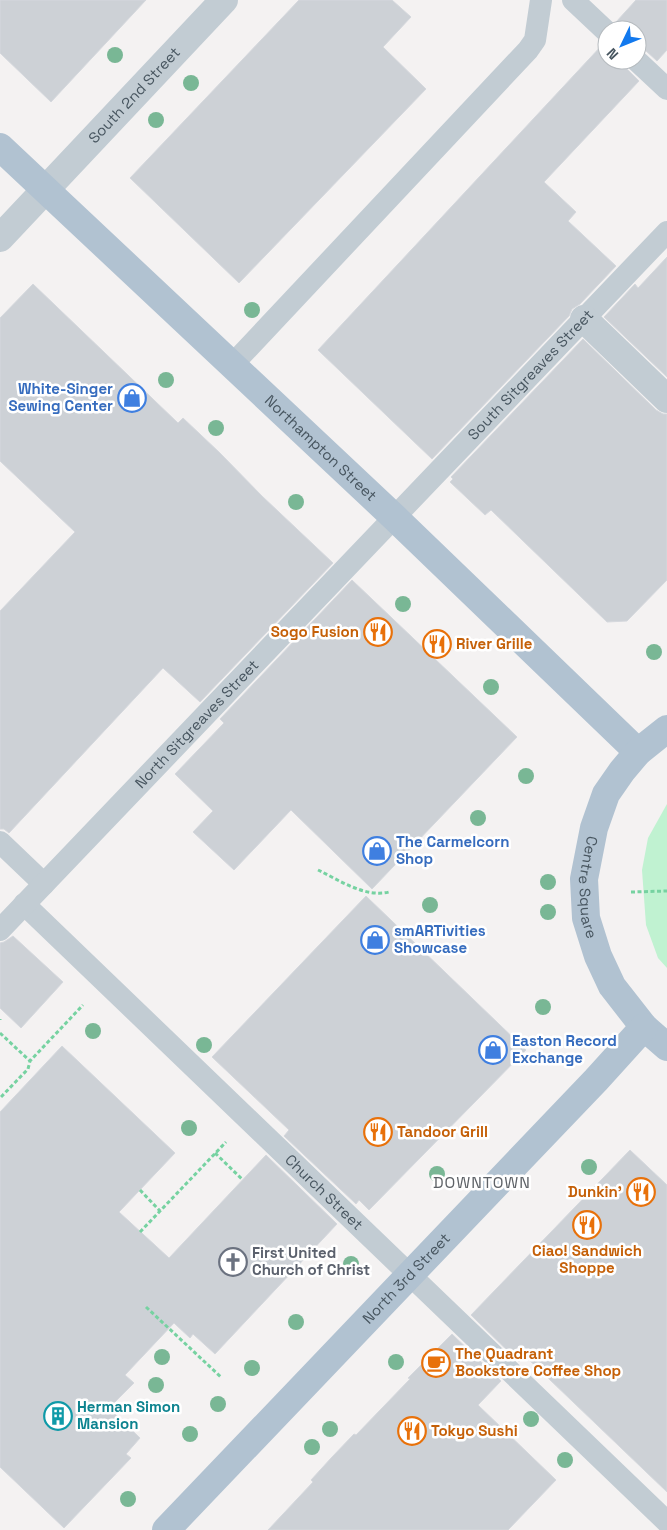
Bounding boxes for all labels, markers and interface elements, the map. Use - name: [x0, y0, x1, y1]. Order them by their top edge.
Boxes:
- north arrow: [597, 20, 647, 70]
- street label: South 2nd Street: [84, 43, 184, 147]
- text: N: [603, 44, 622, 63]
- street label: South Sitgreaves Street: [463, 305, 597, 444]
- place label: White-Singer Sewing Center: [8, 379, 113, 415]
- shop icon: White-Singer Sewing Center: [117, 383, 147, 413]
- street label: Northampton Street: [261, 391, 381, 505]
- restaurant icon: Sogo Fusion: [363, 617, 393, 647]
- place label: Sogo Fusion: [271, 622, 359, 641]
- restaurant icon: River Grille: [422, 629, 452, 659]
- place label: River Grille: [456, 634, 533, 653]
- street label: North Sitgreaves Street: [131, 655, 263, 792]
- place label: The Carmelcorn Shop: [396, 832, 509, 868]
- street label: Centre Square: [575, 834, 602, 941]
- shop icon: The Carmelcorn Shop: [362, 836, 392, 866]
- place label: smARTivities Showcase: [394, 921, 486, 957]
- shop icon: smARTivities Showcase: [360, 925, 390, 955]
- place label: Easton Record Exchange: [512, 1031, 617, 1067]
- shop icon: Easton Record Exchange: [478, 1035, 508, 1065]
- restaurant icon: Tandoor Grill: [363, 1117, 393, 1147]
- place label: Tandoor Grill: [397, 1122, 488, 1141]
- street label: Church Street: [281, 1150, 367, 1234]
- district label: DOWNTOWN: [433, 1172, 531, 1193]
- restaurant icon: Dunkin': [626, 1177, 656, 1207]
- place label: Dunkin': [568, 1182, 622, 1201]
- restaurant icon: Ciao! Sandwich Shoppe: [572, 1210, 602, 1240]
- street label: North 3rd Street: [358, 1228, 454, 1328]
- place label: Ciao! Sandwich Shoppe: [532, 1241, 642, 1277]
- place label: First United Church of Christ: [252, 1243, 370, 1279]
- church icon: First United Church of Christ: [218, 1247, 248, 1277]
- place label: The Quadrant Bookstore Coffee Shop: [455, 1344, 621, 1380]
- cafe icon: The Quadrant Bookstore Coffee Shop: [421, 1348, 451, 1378]
- place label: Herman Simon Mansion: [77, 1397, 180, 1433]
- building icon: Herman Simon Mansion: [43, 1401, 73, 1431]
- restaurant icon: Tokyo Sushi: [397, 1416, 427, 1446]
- place label: Tokyo Sushi: [431, 1421, 518, 1440]

